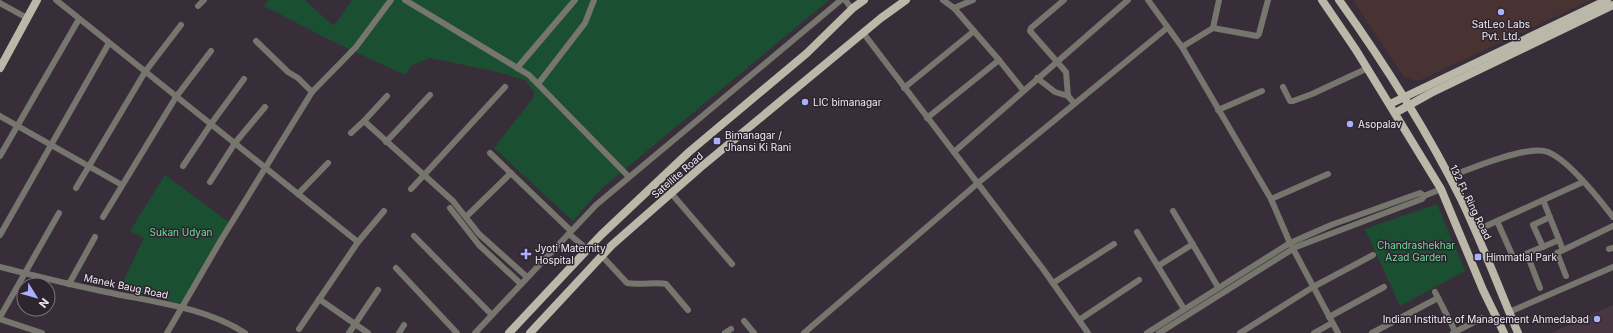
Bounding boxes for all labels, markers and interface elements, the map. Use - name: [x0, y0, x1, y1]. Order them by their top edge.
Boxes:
- marker: SatLeo Labs Pvt. Ltd.: [1496, 7, 1506, 17]
- place label: SatLeo Labs Pvt. Ltd.: [1472, 18, 1530, 42]
- place label: LIC bimanagar: [813, 96, 882, 108]
- marker: LIC bimanagar: [800, 97, 810, 107]
- place label: Asopalav: [1358, 118, 1402, 130]
- marker: Asopalav: [1345, 119, 1355, 129]
- place label: Bimanagar / Jhansi Ki Rani: [725, 129, 791, 153]
- marker: Bimanagar / Jhansi Ki Rani: [712, 136, 722, 146]
- street label: Satellite Road: [649, 149, 705, 201]
- street label: 132 Ft. Ring Road: [1448, 163, 1494, 241]
- park label: Sukan Udyan: [150, 226, 213, 238]
- park label: Chandrashekhar Azad Garden: [1377, 239, 1455, 263]
- place label: Jyoti Maternity Hospital: [535, 242, 606, 266]
- marker: Jyoti Maternity Hospital: [520, 248, 532, 260]
- place label: Himmatlal Park: [1486, 251, 1557, 263]
- marker: Himmatlal Park: [1473, 252, 1483, 262]
- street label: Manek Baug Road: [83, 271, 169, 301]
- north arrow: [16, 277, 56, 317]
- text: N: [36, 295, 52, 311]
- place label: Indian Institute of Management Ahmedabad: [1383, 313, 1589, 325]
- marker: Indian Institute of Management Ahmedabad: [1592, 314, 1602, 324]

